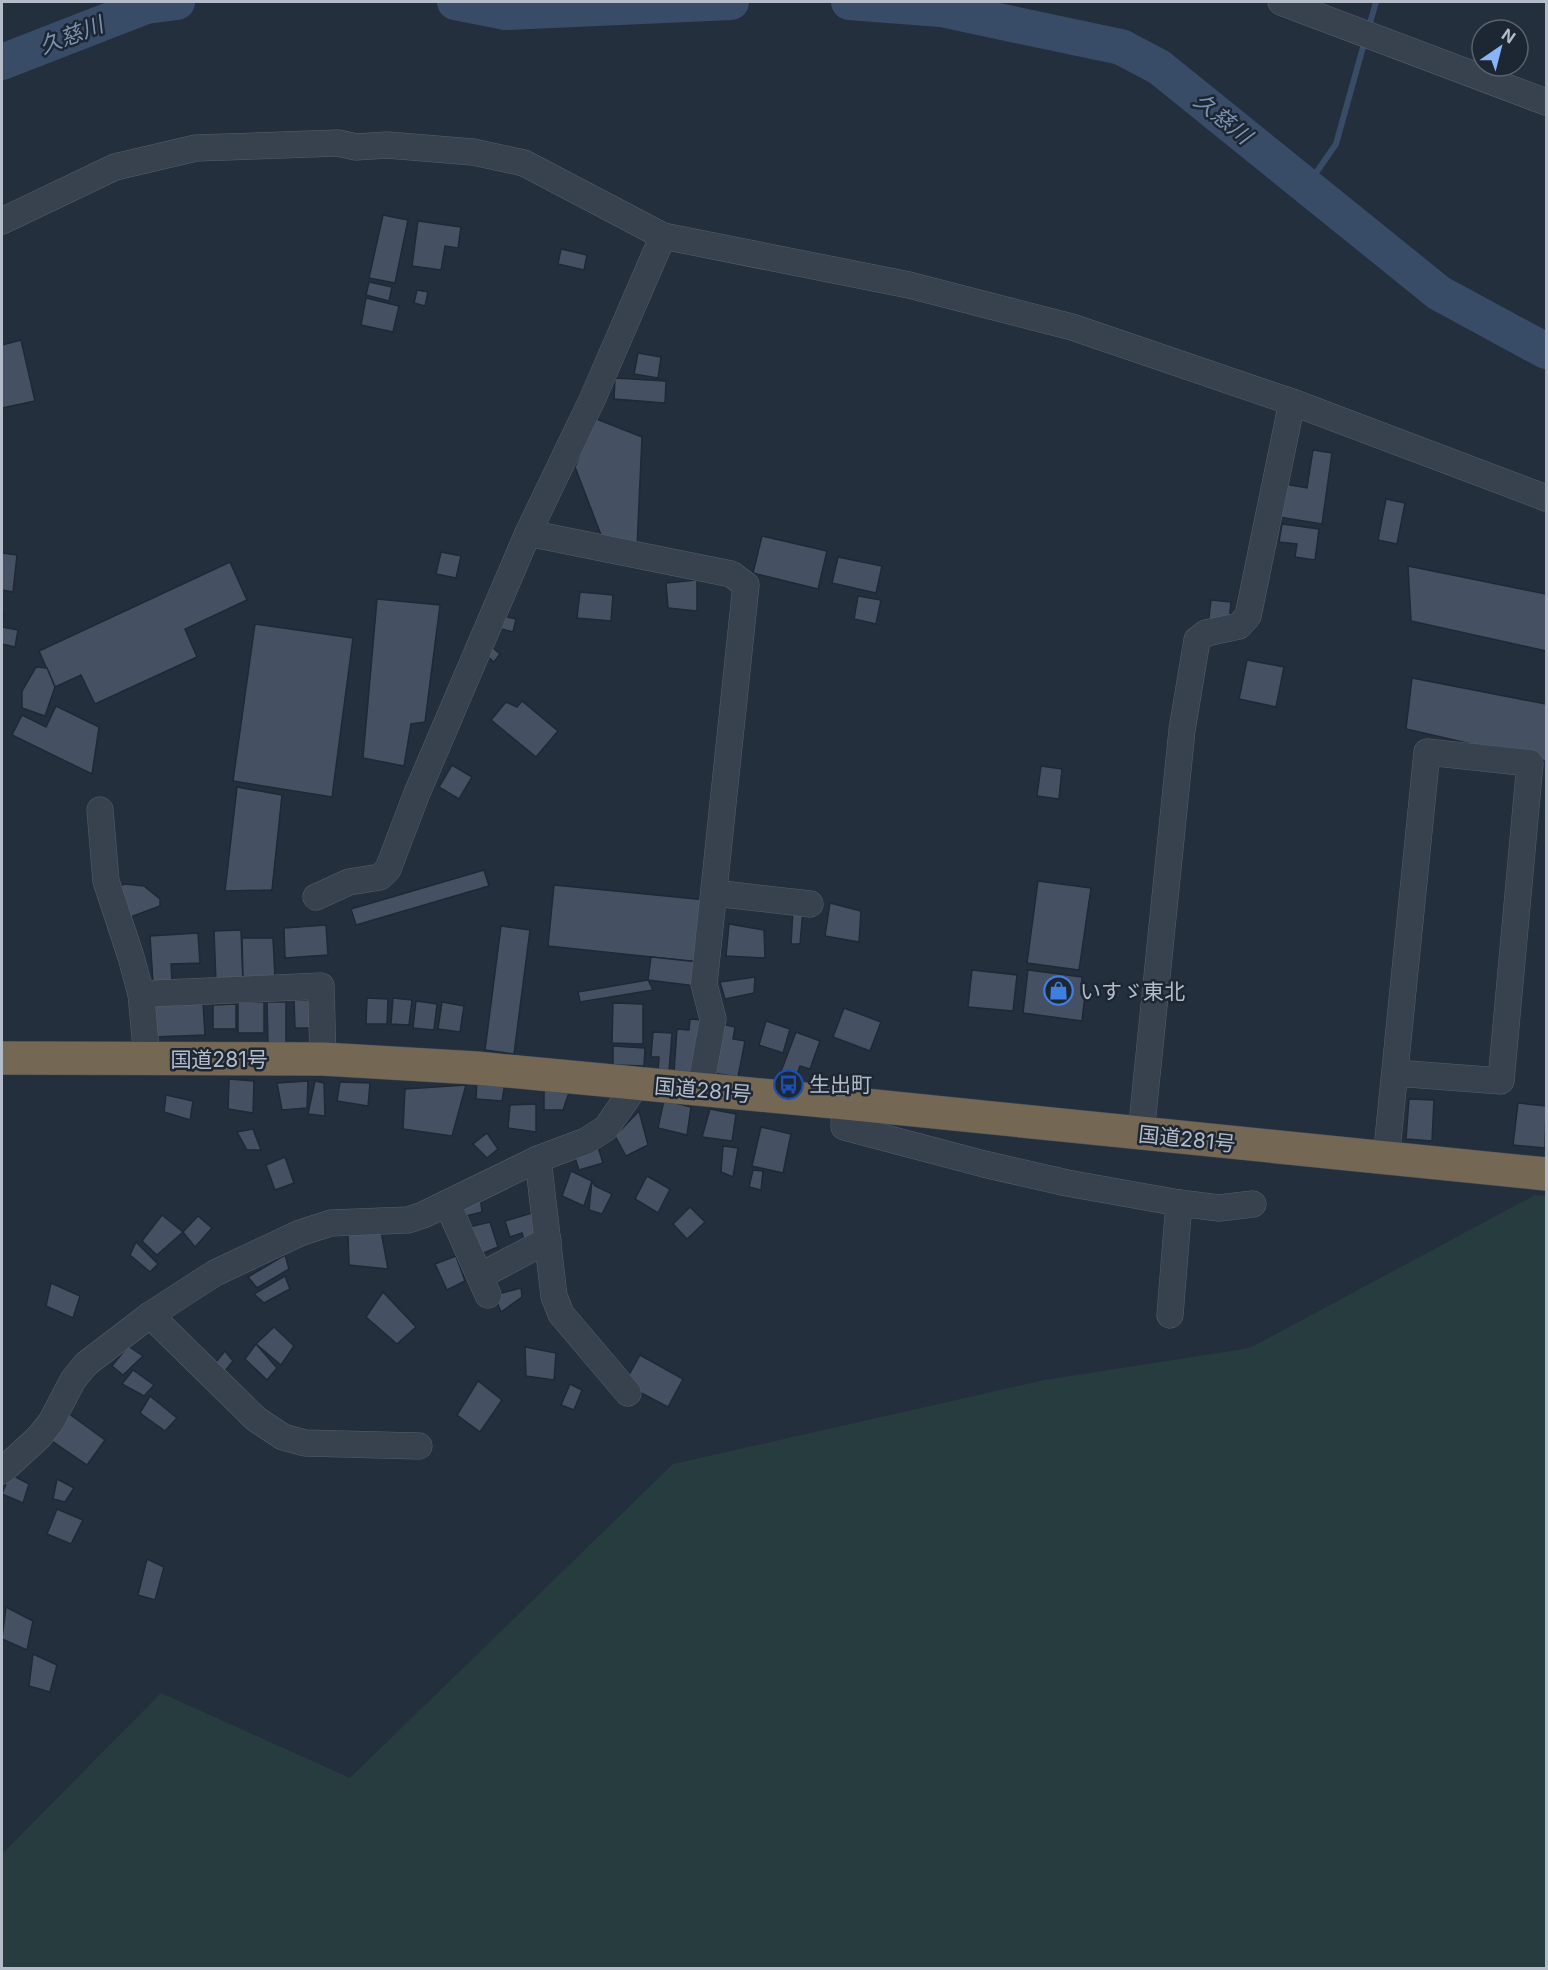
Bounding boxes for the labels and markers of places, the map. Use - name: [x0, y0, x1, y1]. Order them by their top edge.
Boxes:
- shop icon: いすゞ東北: [1043, 975, 1075, 1007]
- place label: いすゞ東北: [1080, 979, 1185, 1004]
- bus stop icon: 生出町: [772, 1068, 804, 1100]
- place label: 生出町: [809, 1072, 872, 1097]

